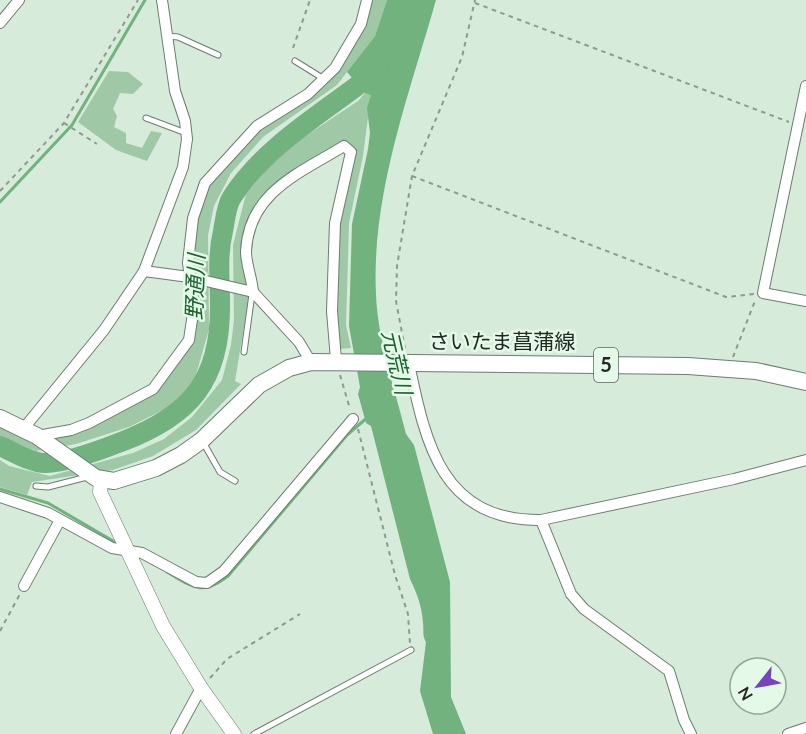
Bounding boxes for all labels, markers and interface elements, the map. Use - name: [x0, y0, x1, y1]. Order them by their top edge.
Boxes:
- water label: 野通川: [180, 252, 209, 320]
- water label: 元荒川: [377, 327, 419, 399]
- street label: さいたま菖蒲線: [429, 328, 575, 353]
- road number: 5: [594, 348, 618, 382]
- north arrow: [728, 656, 788, 716]
- text: N: [733, 684, 756, 704]

